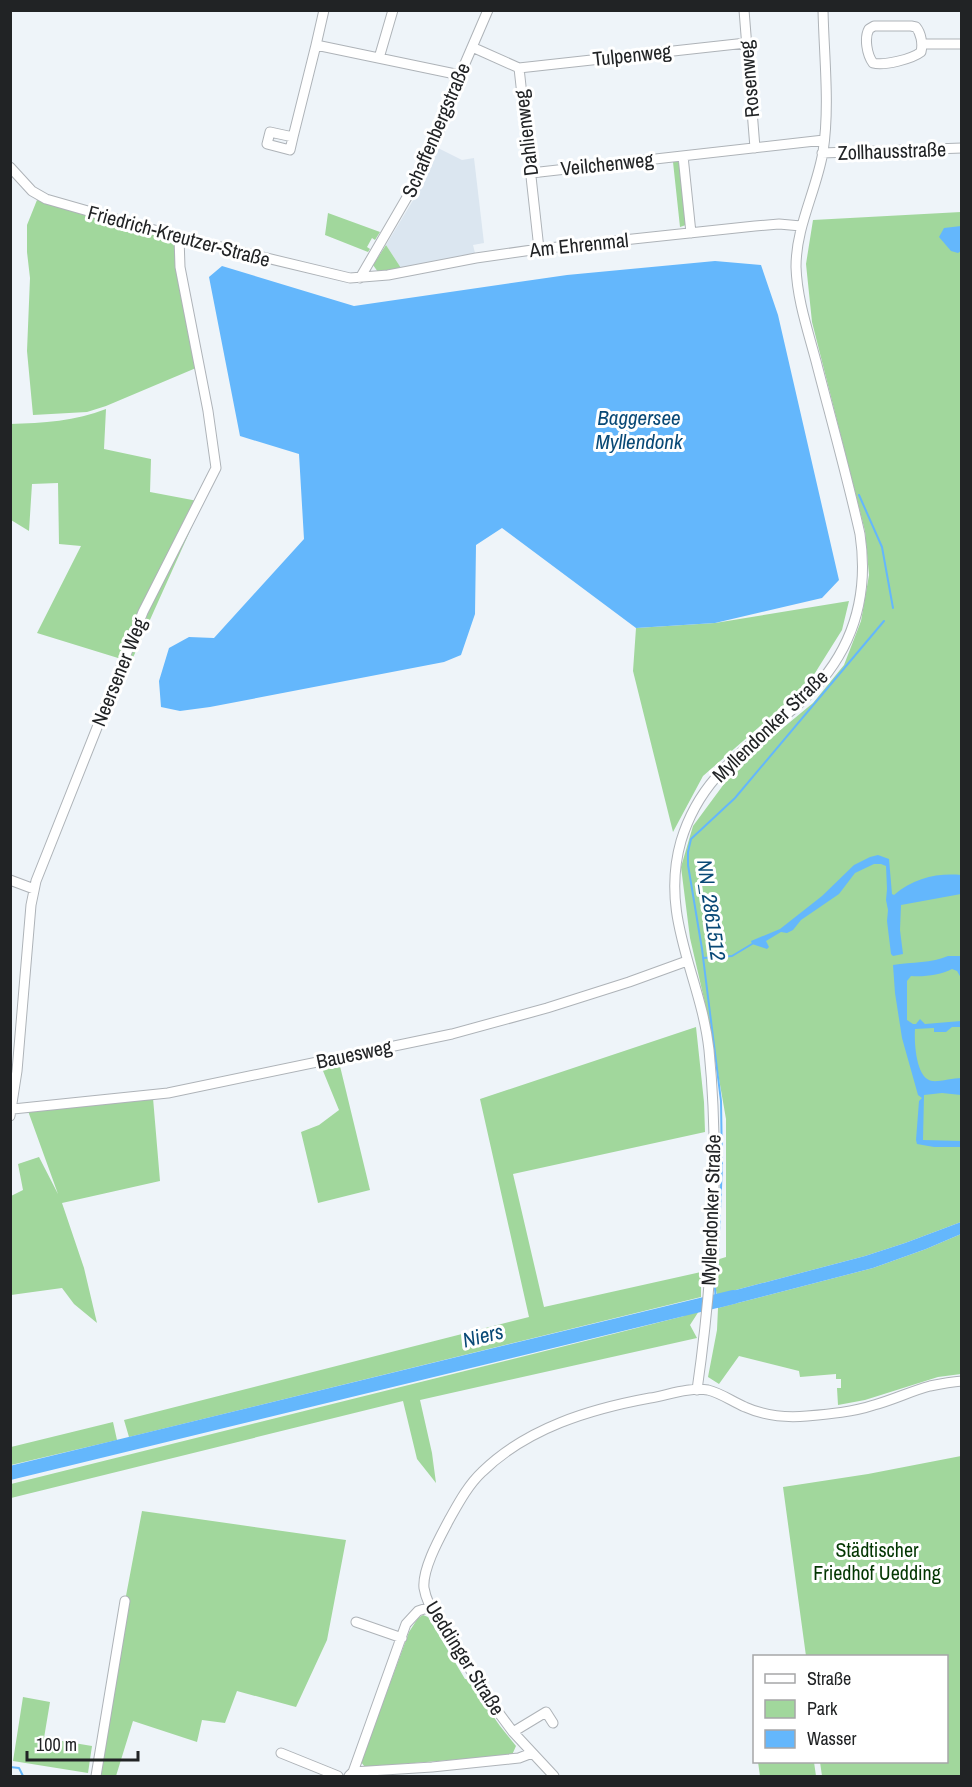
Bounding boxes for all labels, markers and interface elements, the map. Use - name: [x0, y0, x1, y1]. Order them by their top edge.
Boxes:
- street label: Tulpenweg: [591, 37, 673, 72]
- street label: Rosenweg: [732, 39, 765, 119]
- street label: Schaffenbergstraße: [395, 58, 476, 201]
- street label: Dahlienweg: [507, 88, 544, 178]
- street label: Zollhausstraße: [837, 135, 947, 166]
- street label: Veilchenweg: [559, 145, 655, 182]
- street label: Friedrich-Kreutzer-Straße: [85, 198, 273, 273]
- street label: Am Ehrenmal: [527, 226, 630, 263]
- water label: Baggersee Myllendonk: [595, 403, 684, 456]
- street label: Neersener Weg: [85, 614, 153, 730]
- street label: Myllendonker Straße: [706, 663, 833, 788]
- water label: NN_2861512: [690, 858, 733, 963]
- street label: Bauesweg: [314, 1032, 394, 1075]
- street label: Myllendonker Straße: [694, 1134, 727, 1286]
- water label: Niers: [459, 1316, 507, 1355]
- park label: Städtischer Friedhof Uedding: [813, 1536, 941, 1586]
- street label: Ueddinger Straße: [419, 1595, 511, 1720]
- legend: [753, 1655, 948, 1763]
- text: Straße: [807, 1666, 851, 1691]
- text: Park: [807, 1696, 838, 1721]
- scale bar: [27, 1724, 138, 1762]
- text: Wasser: [807, 1726, 857, 1751]
- text: 100 m: [36, 1732, 77, 1757]

